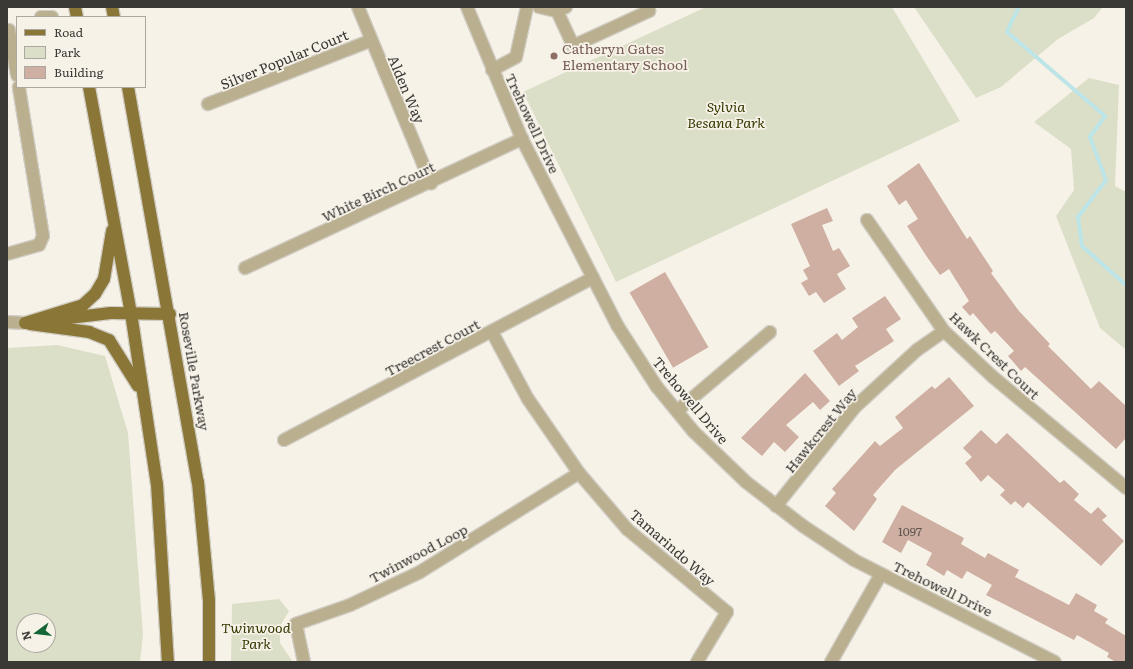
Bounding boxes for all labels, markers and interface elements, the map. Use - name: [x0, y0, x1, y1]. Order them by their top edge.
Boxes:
- legend: [16, 16, 146, 88]
- text: Road: [54, 23, 83, 41]
- street label: Silver Popular Court: [218, 26, 350, 92]
- place label: Catheryn Gates Elementary School: [562, 40, 688, 72]
- text: Park: [54, 43, 80, 61]
- marker: Catheryn Gates Elementary School: [549, 51, 559, 61]
- street label: Alden Way: [385, 52, 429, 126]
- text: Building: [54, 63, 103, 81]
- street label: Trehowell Drive: [502, 70, 564, 176]
- park label: Sylvia Besana Park: [687, 98, 765, 130]
- street label: White Birch Court: [319, 157, 437, 225]
- street label: Hawk Crest Court: [946, 308, 1044, 402]
- street label: Roseville Parkway: [176, 310, 214, 432]
- street label: Treecrest Court: [382, 315, 482, 379]
- street label: Trehowell Drive: [650, 353, 732, 447]
- street label: Hawkcrest Way: [781, 384, 859, 476]
- street label: Tamarindo Way: [627, 505, 719, 589]
- street label: Twinwood Loop: [366, 520, 470, 586]
- house number: 1097: [898, 525, 922, 539]
- street label: Trehowell Drive: [891, 557, 995, 619]
- north arrow: [16, 613, 56, 653]
- park label: Twinwood Park: [221, 619, 291, 652]
- text: N: [16, 629, 34, 642]

